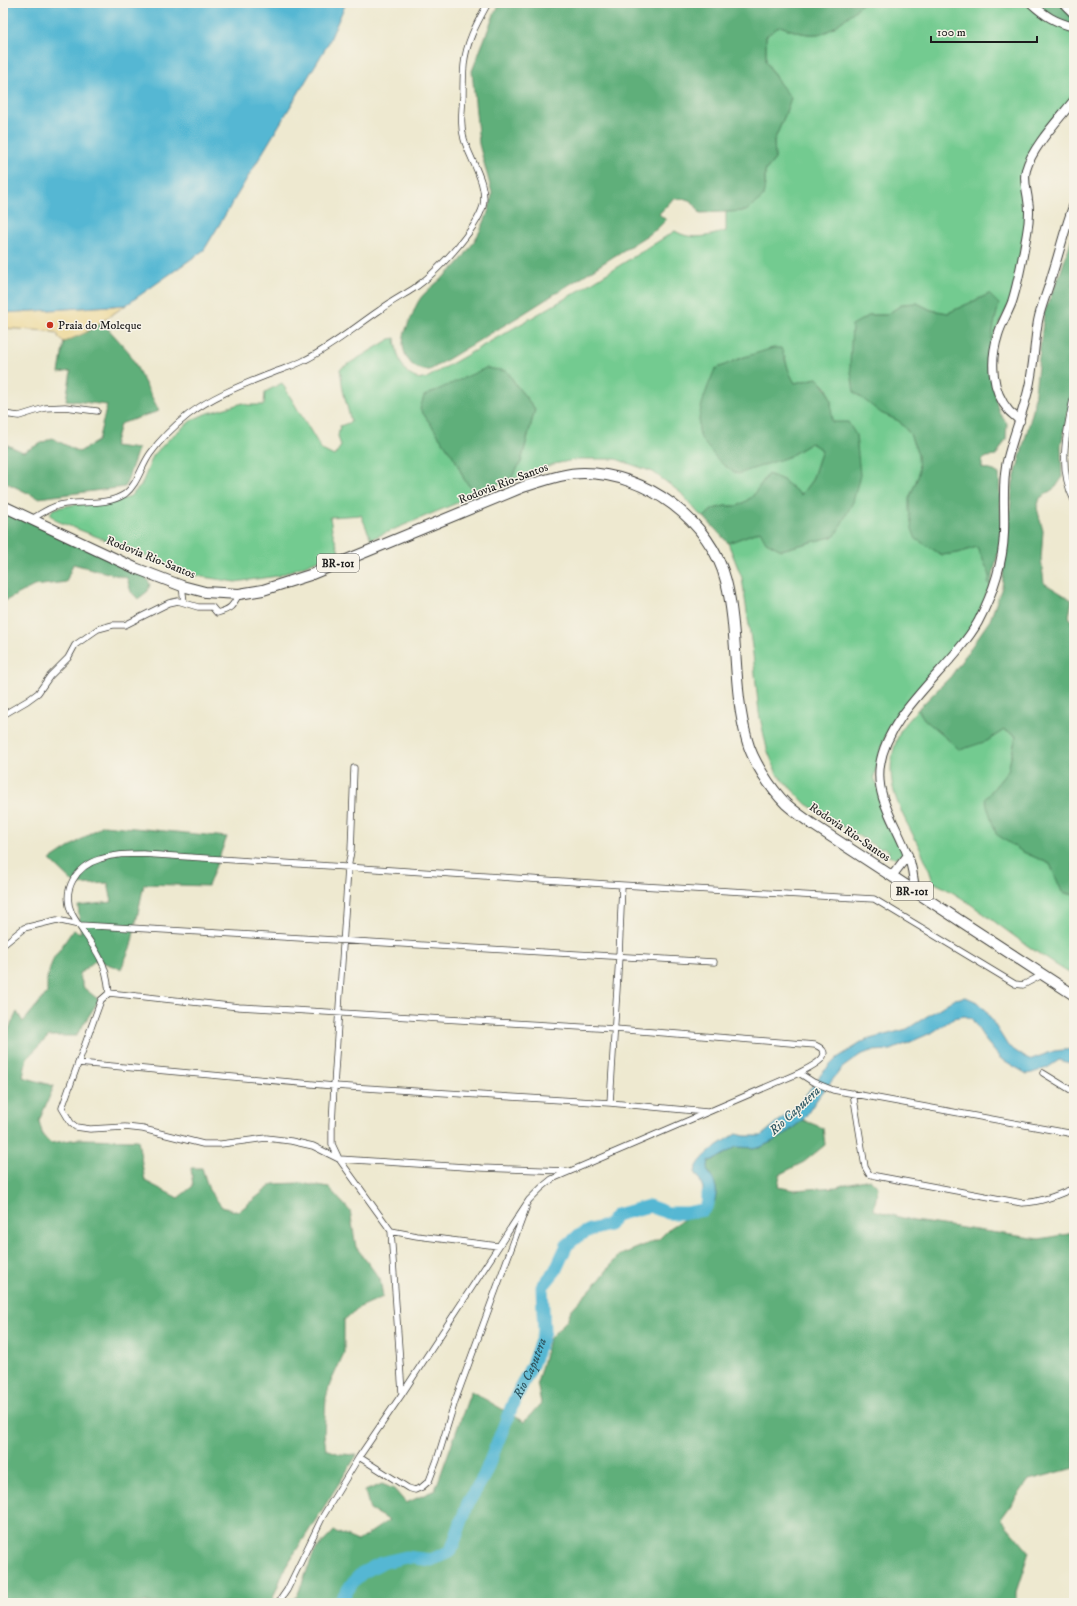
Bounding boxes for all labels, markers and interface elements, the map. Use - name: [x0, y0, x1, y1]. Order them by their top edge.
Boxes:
- scale bar: [931, 18, 1037, 44]
- text: 100 m: [937, 25, 966, 40]
- place label: Praia do Moleque: [58, 318, 142, 333]
- marker: Praia do Moleque: [45, 320, 55, 330]
- street label: Rodovia Rio-Santos: [456, 459, 550, 507]
- street label: Rodovia Rio-Santos: [104, 533, 198, 582]
- road number: BR-101: [317, 554, 359, 572]
- street label: Rodovia Rio-Santos: [806, 800, 893, 865]
- road number: BR-101: [891, 882, 933, 900]
- water label: Rio Caputera: [765, 1083, 824, 1139]
- water label: Rio Caputera: [509, 1335, 550, 1402]

